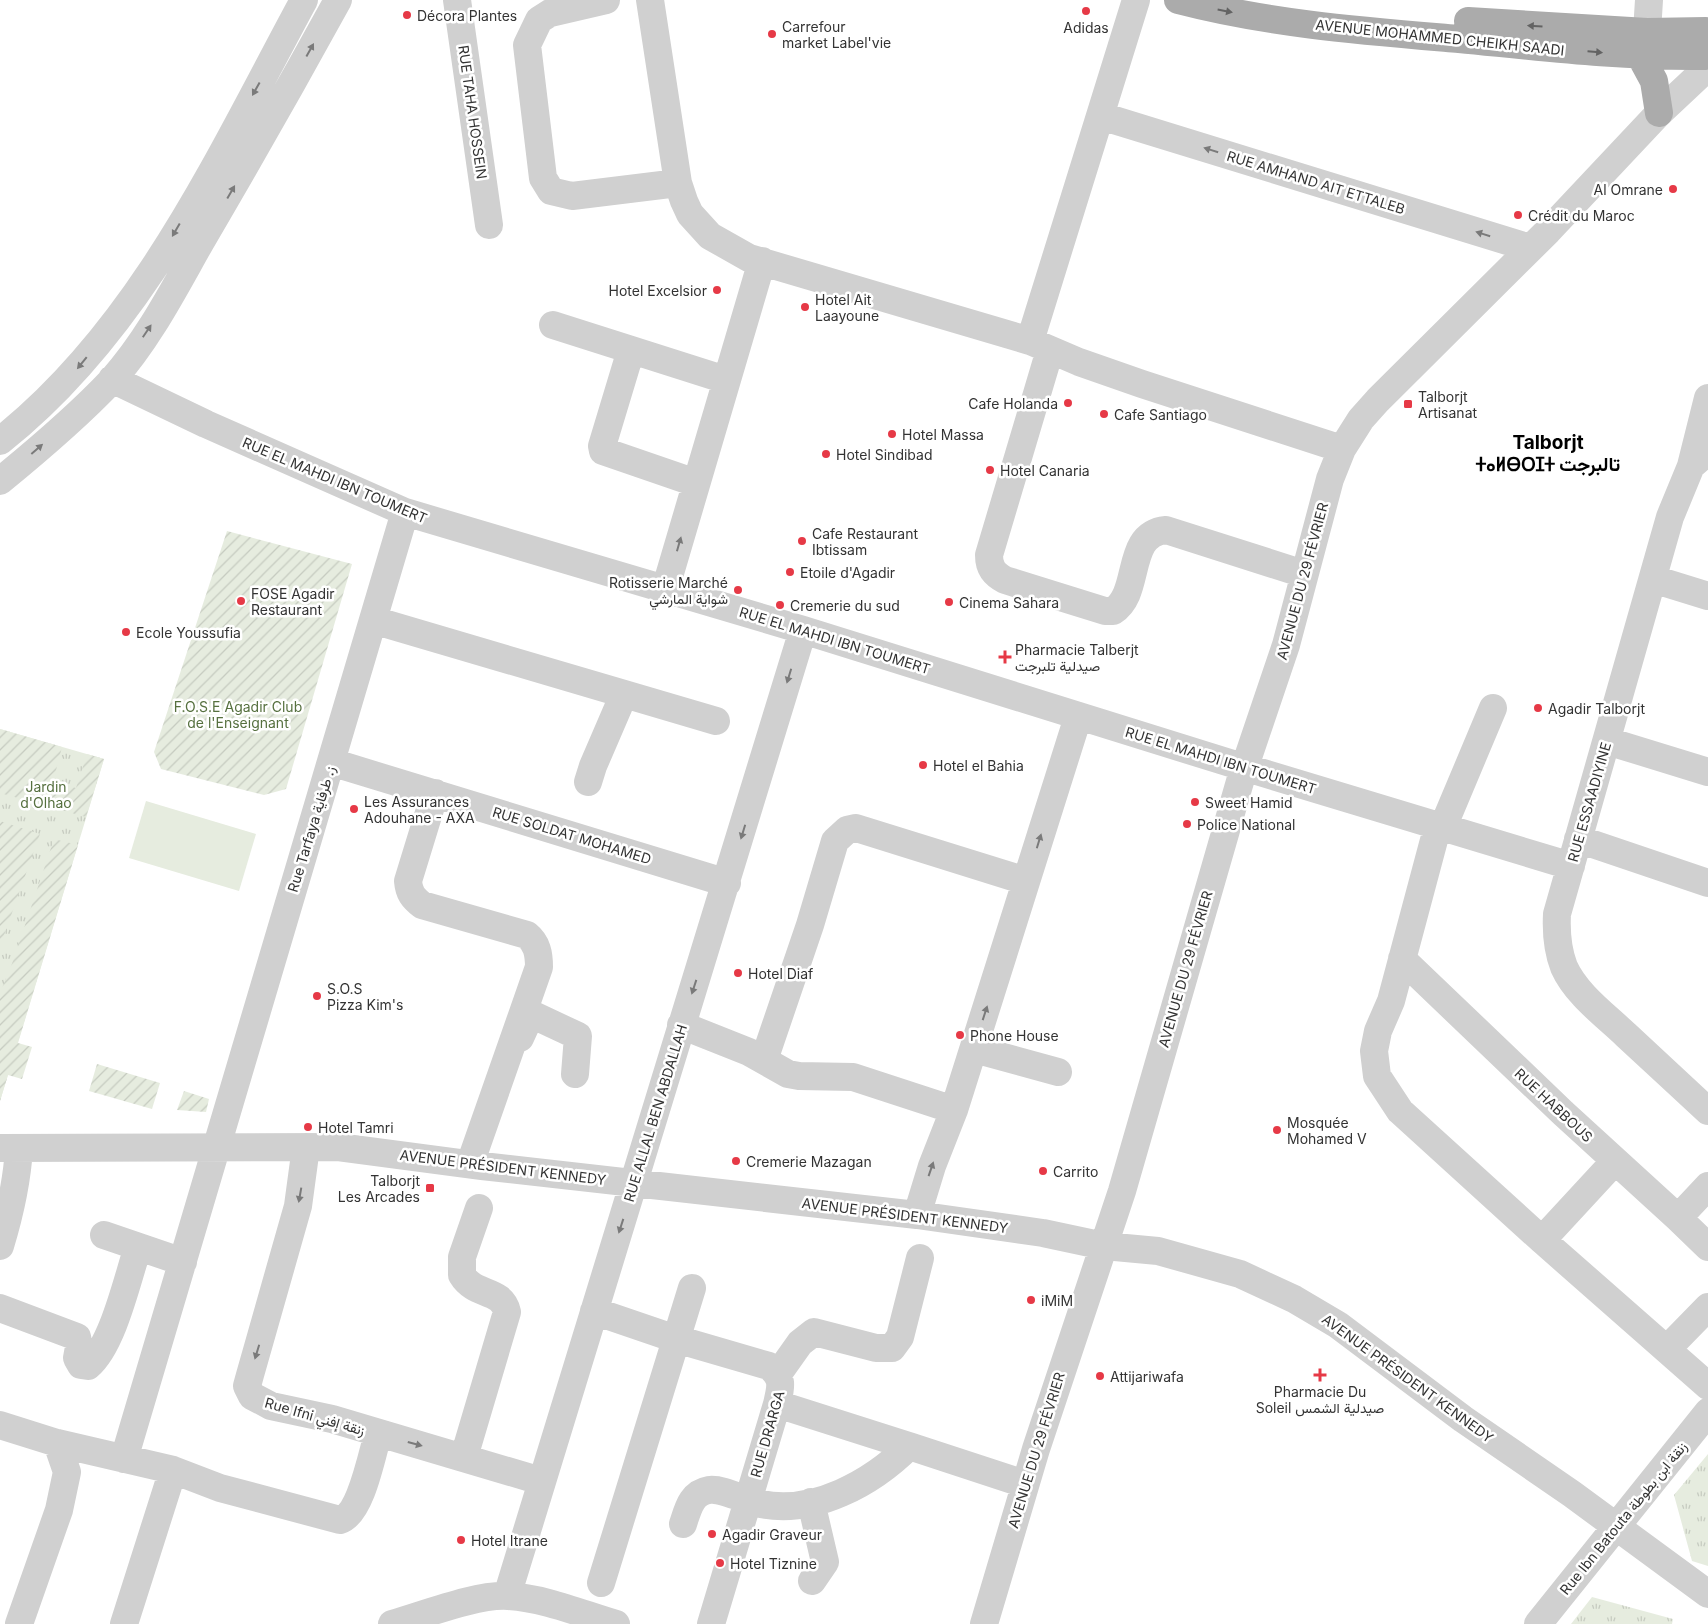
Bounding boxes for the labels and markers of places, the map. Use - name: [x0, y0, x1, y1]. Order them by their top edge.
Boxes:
- marker: Adidas: [1080, 5, 1092, 17]
- place label: Décora Plantes: [417, 7, 517, 24]
- marker: Décora Plantes: [401, 9, 413, 21]
- place label: Carrefour market Label'vie: [782, 18, 891, 51]
- place label: Adidas: [1063, 19, 1109, 36]
- marker: Carrefour market Label'vie: [766, 28, 778, 40]
- place label: Al Omrane: [1593, 181, 1663, 198]
- marker: Al Omrane: [1667, 183, 1679, 195]
- place label: Crédit du Maroc: [1528, 207, 1635, 224]
- marker: Crédit du Maroc: [1512, 209, 1524, 221]
- place label: Hotel Excelsior: [609, 282, 707, 299]
- marker: Hotel Excelsior: [711, 284, 723, 296]
- place label: Hotel Ait Laayoune: [815, 291, 879, 324]
- marker: Hotel Ait Laayoune: [799, 301, 811, 313]
- place label: Talborjt Artisanat: [1418, 388, 1478, 421]
- place label: Cafe Holanda: [968, 395, 1058, 412]
- marker: Cafe Holanda: [1062, 397, 1074, 409]
- marker: Talborjt Artisanat: [1402, 398, 1414, 410]
- place label: Cafe Santiago: [1114, 406, 1207, 423]
- marker: Cafe Santiago: [1098, 408, 1110, 420]
- place label: Hotel Massa: [902, 426, 984, 443]
- marker: Hotel Massa: [886, 428, 898, 440]
- place label: Hotel Sindibad: [836, 446, 932, 463]
- marker: Hotel Sindibad: [820, 448, 832, 460]
- place label: Hotel Canaria: [1000, 462, 1090, 479]
- marker: Hotel Canaria: [984, 464, 996, 476]
- place label: Cafe Restaurant Ibtissam: [812, 525, 919, 558]
- marker: Cafe Restaurant Ibtissam: [796, 535, 808, 547]
- place label: Etoile d'Agadir: [800, 564, 895, 581]
- marker: Etoile d'Agadir: [784, 566, 796, 578]
- place label: Rotisserie Marché شواية المارشي: [609, 574, 728, 611]
- marker: Rotisserie Marché شواية المارشي: [732, 584, 744, 596]
- place label: FOSE Agadir Restaurant: [251, 585, 335, 618]
- place label: Cinema Sahara: [959, 594, 1059, 611]
- marker: FOSE Agadir Restaurant: [235, 595, 247, 607]
- marker: Cinema Sahara: [943, 596, 955, 608]
- place label: Cremerie du sud: [790, 597, 900, 614]
- marker: Cremerie du sud: [774, 599, 786, 611]
- place label: Ecole Youssufia: [136, 624, 241, 641]
- marker: Ecole Youssufia: [120, 626, 132, 638]
- place label: Pharmacie Talberjt صيدلية تلبرجت: [1015, 641, 1139, 675]
- marker: Pharmacie Talberjt صيدلية تلبرجت: [999, 651, 1011, 663]
- place label: Agadir Talborjt: [1548, 700, 1645, 717]
- marker: Agadir Talborjt: [1532, 702, 1544, 714]
- place label: Hotel el Bahia: [933, 757, 1024, 774]
- marker: Hotel el Bahia: [917, 759, 929, 771]
- place label: Les Assurances Adouhane - AXA: [364, 793, 475, 826]
- place label: Sweet Hamid: [1205, 794, 1293, 811]
- marker: Sweet Hamid: [1189, 796, 1201, 808]
- marker: Les Assurances Adouhane - AXA: [348, 803, 360, 815]
- place label: Police National: [1197, 816, 1295, 833]
- marker: Police National: [1181, 818, 1193, 830]
- place label: Hotel Diaf: [748, 965, 813, 982]
- marker: Hotel Diaf: [732, 967, 744, 979]
- place label: S.O.S Pizza Kim's: [327, 980, 403, 1013]
- marker: S.O.S Pizza Kim's: [311, 990, 323, 1002]
- place label: Phone House: [970, 1027, 1059, 1044]
- marker: Phone House: [954, 1029, 966, 1041]
- place label: Mosquée Mohamed V: [1287, 1114, 1367, 1147]
- place label: Hotel Tamri: [318, 1119, 394, 1136]
- marker: Hotel Tamri: [302, 1121, 314, 1133]
- marker: Mosquée Mohamed V: [1271, 1124, 1283, 1136]
- place label: Cremerie Mazagan: [746, 1153, 872, 1170]
- marker: Cremerie Mazagan: [730, 1155, 742, 1167]
- place label: Carrito: [1053, 1163, 1098, 1180]
- marker: Carrito: [1037, 1165, 1049, 1177]
- place label: Talborjt Les Arcades: [338, 1172, 420, 1205]
- marker: Talborjt Les Arcades: [424, 1182, 436, 1194]
- place label: iMiM: [1041, 1292, 1073, 1309]
- marker: iMiM: [1025, 1294, 1037, 1306]
- place label: Attijariwafa: [1110, 1368, 1184, 1385]
- marker: Pharmacie Du Soleil صيدلية الشمس: [1314, 1369, 1326, 1381]
- marker: Attijariwafa: [1094, 1370, 1106, 1382]
- place label: Pharmacie Du Soleil صيدلية الشمس: [1256, 1383, 1385, 1417]
- place label: Agadir Graveur: [722, 1526, 822, 1543]
- marker: Agadir Graveur: [706, 1528, 718, 1540]
- place label: Hotel Itrane: [471, 1532, 548, 1549]
- marker: Hotel Itrane: [455, 1534, 467, 1546]
- place label: Hotel Tiznine: [730, 1555, 817, 1572]
- marker: Hotel Tiznine: [714, 1557, 726, 1569]

